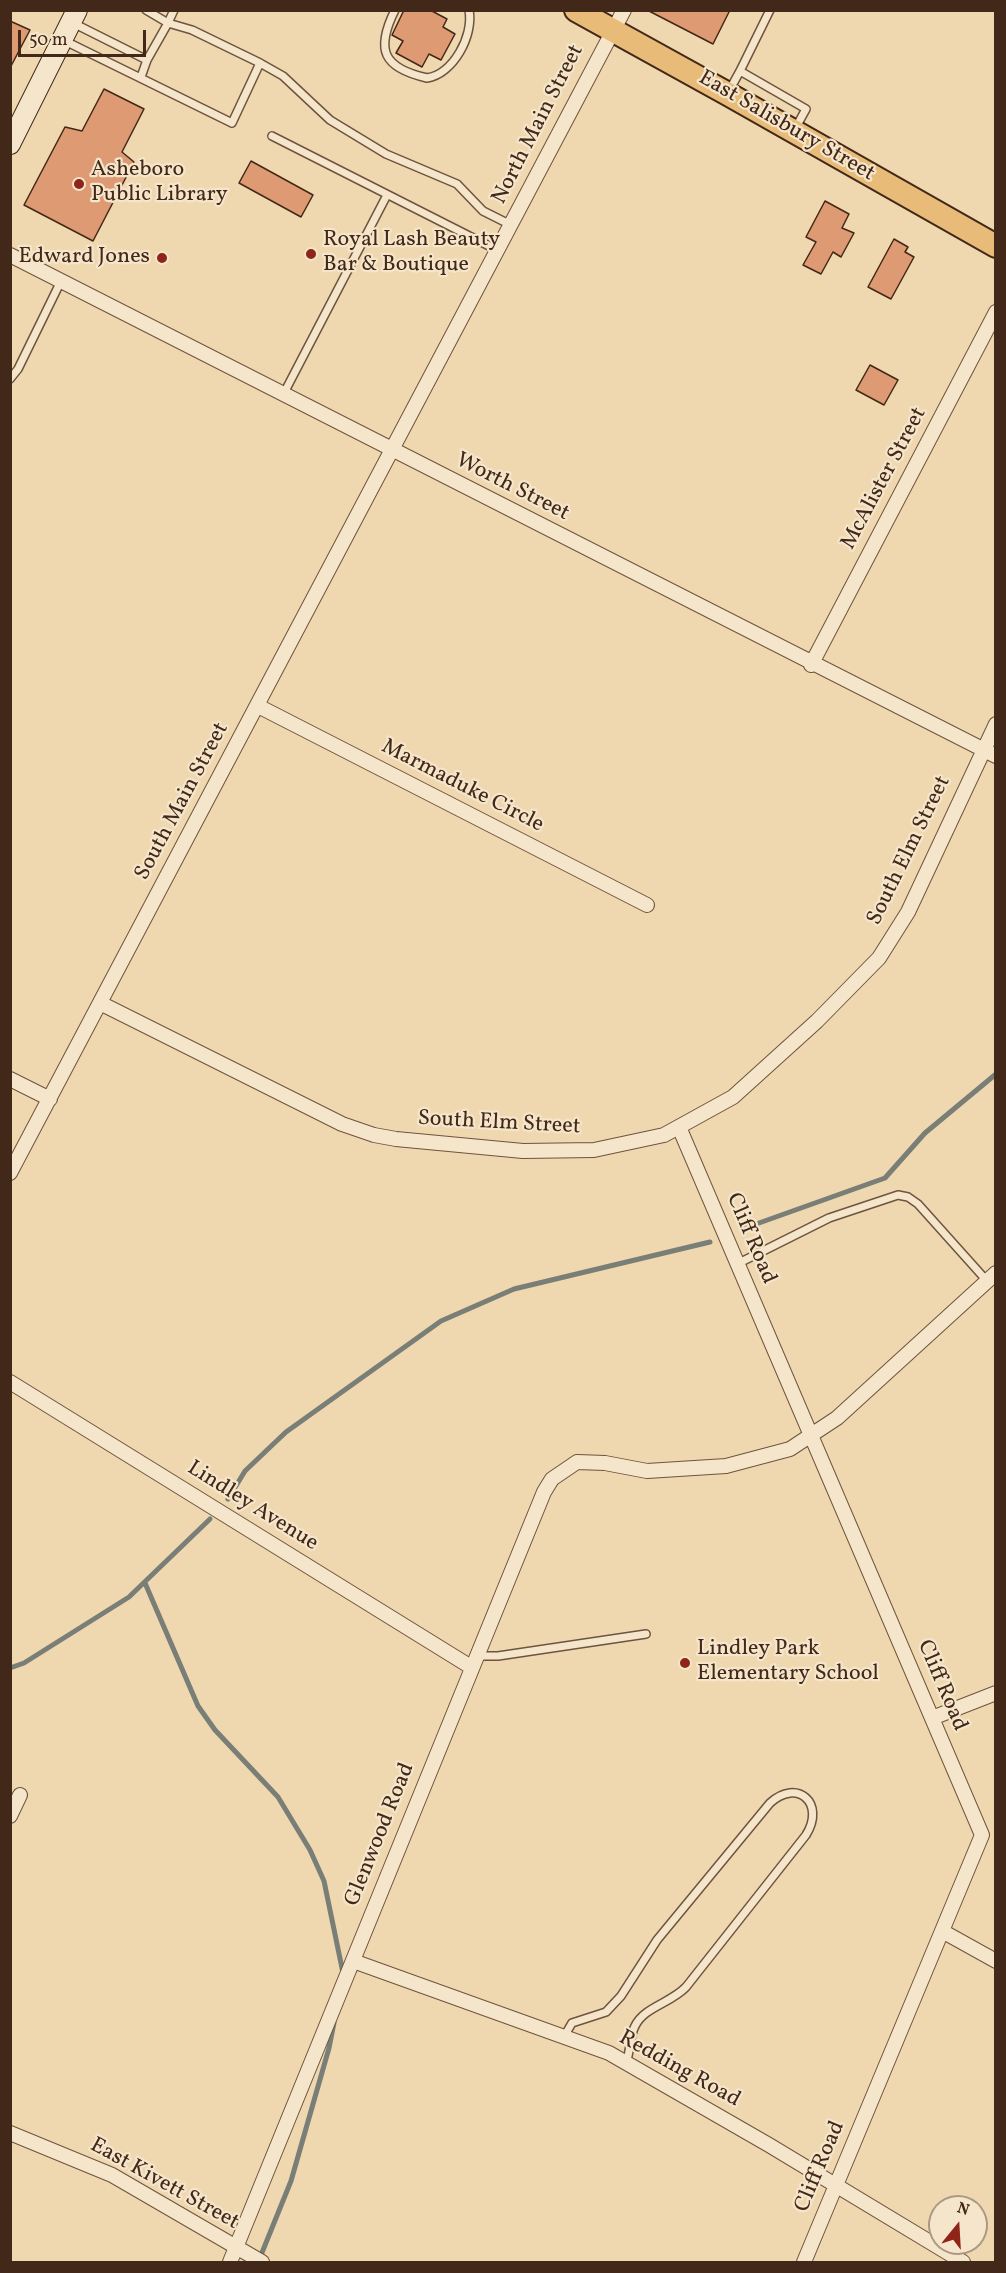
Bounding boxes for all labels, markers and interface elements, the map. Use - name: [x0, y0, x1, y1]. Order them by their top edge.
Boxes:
- scale bar: [21, 18, 148, 56]
- text: 50 m: [29, 28, 68, 53]
- street label: North Main Street: [487, 41, 591, 209]
- street label: East Salisbury Street: [693, 66, 879, 188]
- place label: Asheboro Public Library: [91, 158, 228, 210]
- marker: Asheboro Public Library: [72, 177, 86, 191]
- place label: Royal Lash Beauty Bar & Boutique: [323, 228, 500, 280]
- place label: Edward Jones: [18, 245, 150, 271]
- marker: Royal Lash Beauty Bar & Boutique: [304, 247, 318, 261]
- marker: Edward Jones: [155, 251, 169, 265]
- street label: McAlister Street: [836, 403, 934, 555]
- street label: Worth Street: [451, 448, 573, 528]
- street label: South Main Street: [130, 719, 236, 885]
- street label: Marmaduke Circle: [376, 735, 548, 839]
- street label: South Elm Street: [862, 772, 958, 930]
- street label: South Elm Street: [417, 1107, 581, 1141]
- street label: Cliff Road: [719, 1190, 781, 1288]
- street label: Lindley Avenue: [182, 1456, 322, 1558]
- place label: Lindley Park Elementary School: [697, 1637, 879, 1688]
- street label: Cliff Road: [910, 1637, 972, 1735]
- marker: Lindley Park Elementary School: [678, 1656, 692, 1670]
- street label: Glenwood Road: [340, 1760, 422, 1910]
- street label: Redding Road: [614, 2026, 744, 2114]
- street label: Cliff Road: [790, 2118, 852, 2216]
- street label: East Kivett Street: [85, 2133, 243, 2237]
- north arrow: [928, 2195, 988, 2255]
- text: N: [954, 2198, 972, 2222]

